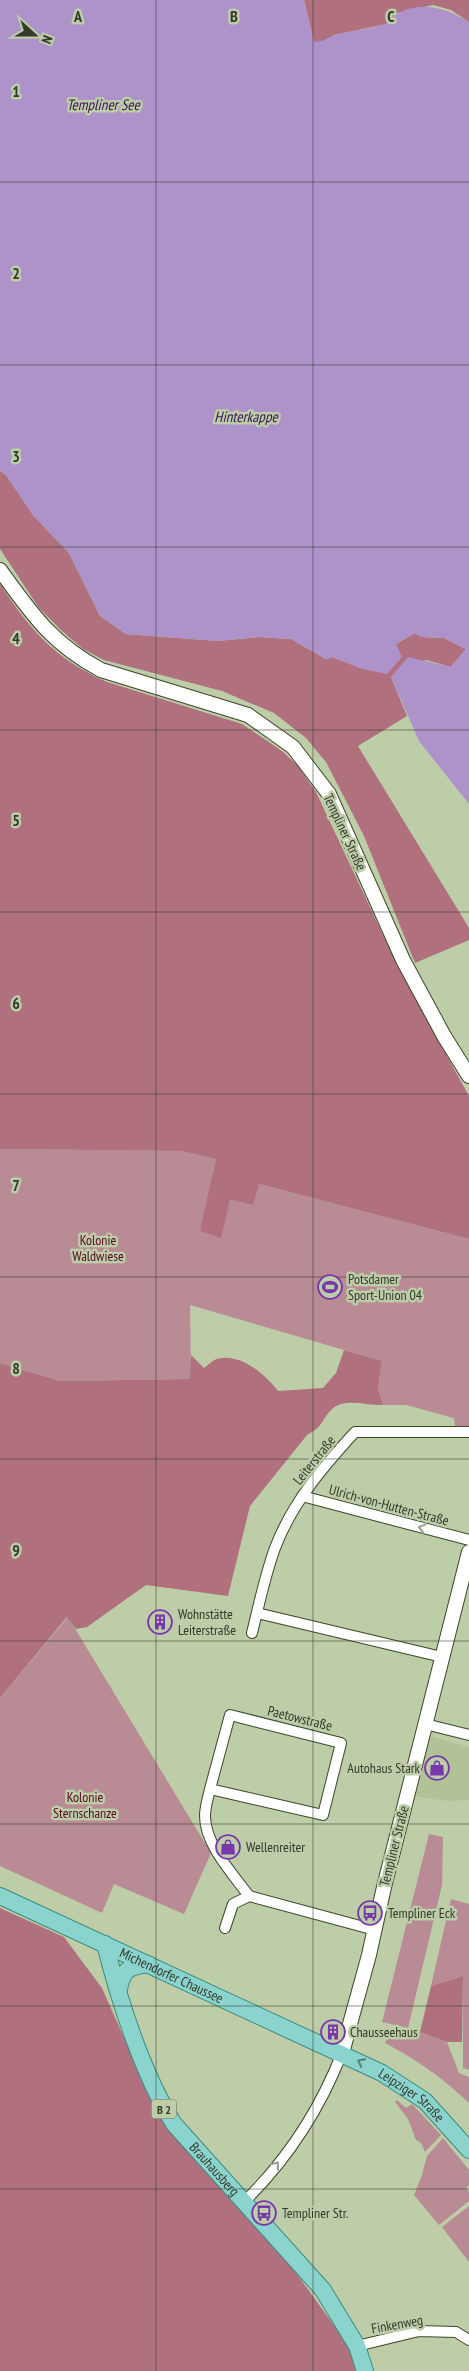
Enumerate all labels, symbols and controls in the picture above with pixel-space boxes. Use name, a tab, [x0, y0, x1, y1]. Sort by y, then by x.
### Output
text: A	[73, 6, 83, 26]
text: B	[230, 6, 238, 26]
text: C	[387, 6, 395, 26]
north arrow	[10, 10, 60, 60]
text: N	[37, 33, 57, 46]
text: 1	[12, 81, 20, 101]
water label: Templiner See	[66, 95, 140, 114]
text: 2	[12, 263, 20, 283]
water label: Hinterkappe	[214, 407, 278, 426]
text: 3	[12, 446, 20, 466]
text: 4	[12, 628, 20, 648]
street label: Templiner Straße	[319, 791, 371, 873]
text: 5	[12, 810, 20, 830]
text: 6	[12, 993, 20, 1013]
text: 7	[12, 1175, 20, 1195]
park label: Kolonie Waldwiese	[72, 1231, 124, 1265]
place label: Potsdamer Sport-Union 04	[348, 1270, 423, 1304]
sports icon: Potsdamer Sport-Union 04	[317, 1274, 343, 1300]
text: 8	[12, 1358, 20, 1378]
street label: Leiterstraße	[289, 1432, 339, 1488]
street label: Ulrich-von-Hutten-Straße	[327, 1480, 451, 1530]
one-way arrow	[417, 1523, 426, 1534]
text: 9	[12, 1540, 20, 1560]
place label: Wohnstätte Leiterstraße	[178, 1605, 236, 1639]
building icon: Wohnstätte Leiterstraße	[147, 1609, 173, 1635]
street label: Paetowstraße	[266, 1701, 334, 1735]
shop icon: Autohaus Stark	[424, 1755, 450, 1781]
place label: Autohaus Stark	[347, 1759, 421, 1777]
park label: Kolonie Sternschanze	[53, 1788, 117, 1822]
street label: Templiner Straße	[375, 1803, 413, 1888]
shop icon: Wellenreiter	[215, 1834, 241, 1860]
place label: Wellenreiter	[246, 1838, 305, 1856]
bus stop icon: Templiner Eck	[357, 1900, 383, 1926]
place label: Templiner Eck	[388, 1904, 456, 1922]
street label: Michendorfer Chaussee	[117, 1944, 226, 2007]
building icon: Chausseehaus	[320, 2019, 346, 2045]
place label: Chausseehaus	[350, 2023, 418, 2041]
one-way arrow	[358, 2059, 367, 2069]
street label: Leipziger Straße	[375, 2064, 449, 2126]
road number: B 2	[152, 2100, 176, 2118]
street label: Brauhausberg	[186, 2138, 243, 2200]
one-way arrow	[270, 2161, 279, 2171]
bus stop icon: Templiner Str.	[251, 2200, 277, 2226]
place label: Templiner Str.	[282, 2204, 348, 2222]
street label: Finkenweg	[370, 2311, 424, 2337]

